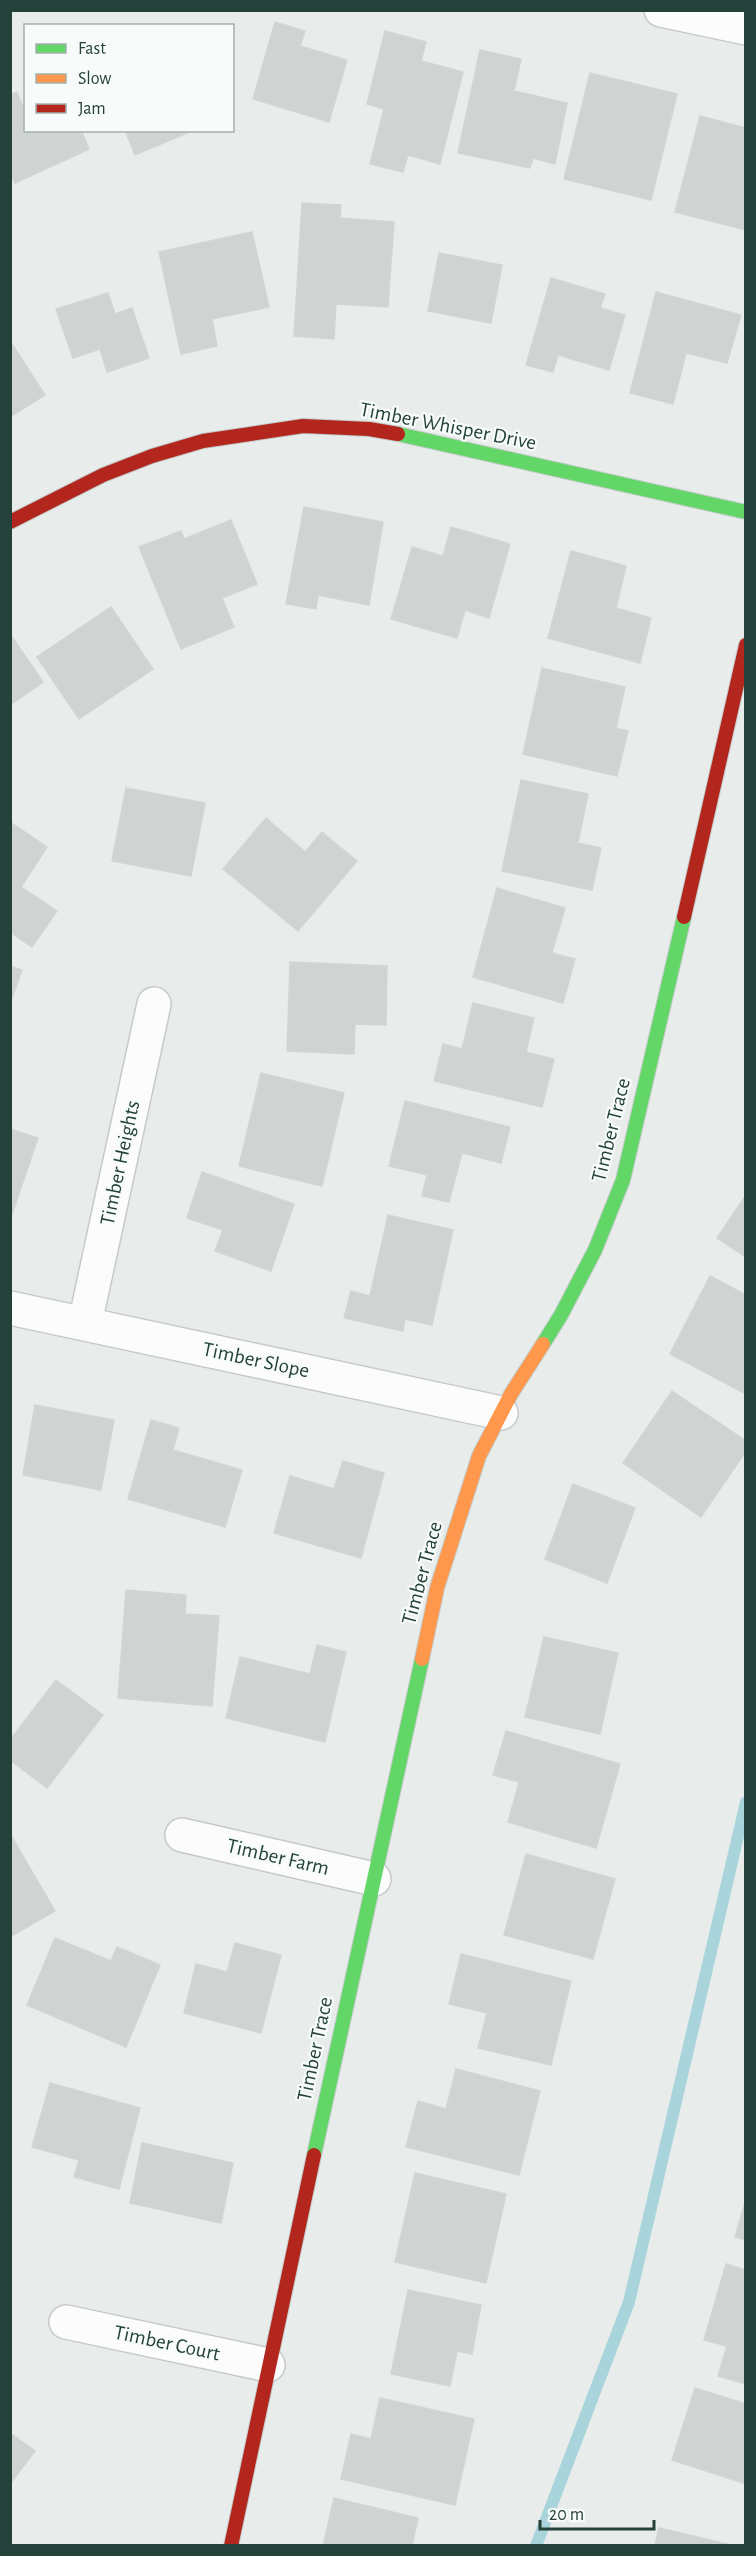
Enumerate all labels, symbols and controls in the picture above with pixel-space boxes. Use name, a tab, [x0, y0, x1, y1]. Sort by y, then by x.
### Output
legend	[24, 24, 234, 132]
text: Fast	[78, 40, 106, 58]
text: Slow	[78, 70, 111, 88]
text: Jam	[78, 100, 106, 118]
street label: Timber Whisper Drive	[358, 399, 538, 453]
street label: Timber Trace	[588, 1076, 634, 1184]
street label: Timber Heights	[97, 1099, 143, 1227]
street label: Timber Slope	[201, 1338, 311, 1382]
street label: Timber Trace	[398, 1519, 446, 1627]
street label: Timber Farm	[225, 1835, 331, 1879]
street label: Timber Trace	[294, 1995, 336, 2103]
street label: Timber Court	[112, 2322, 222, 2365]
scale bar	[540, 2493, 654, 2531]
text: 20 m	[549, 2506, 584, 2524]

